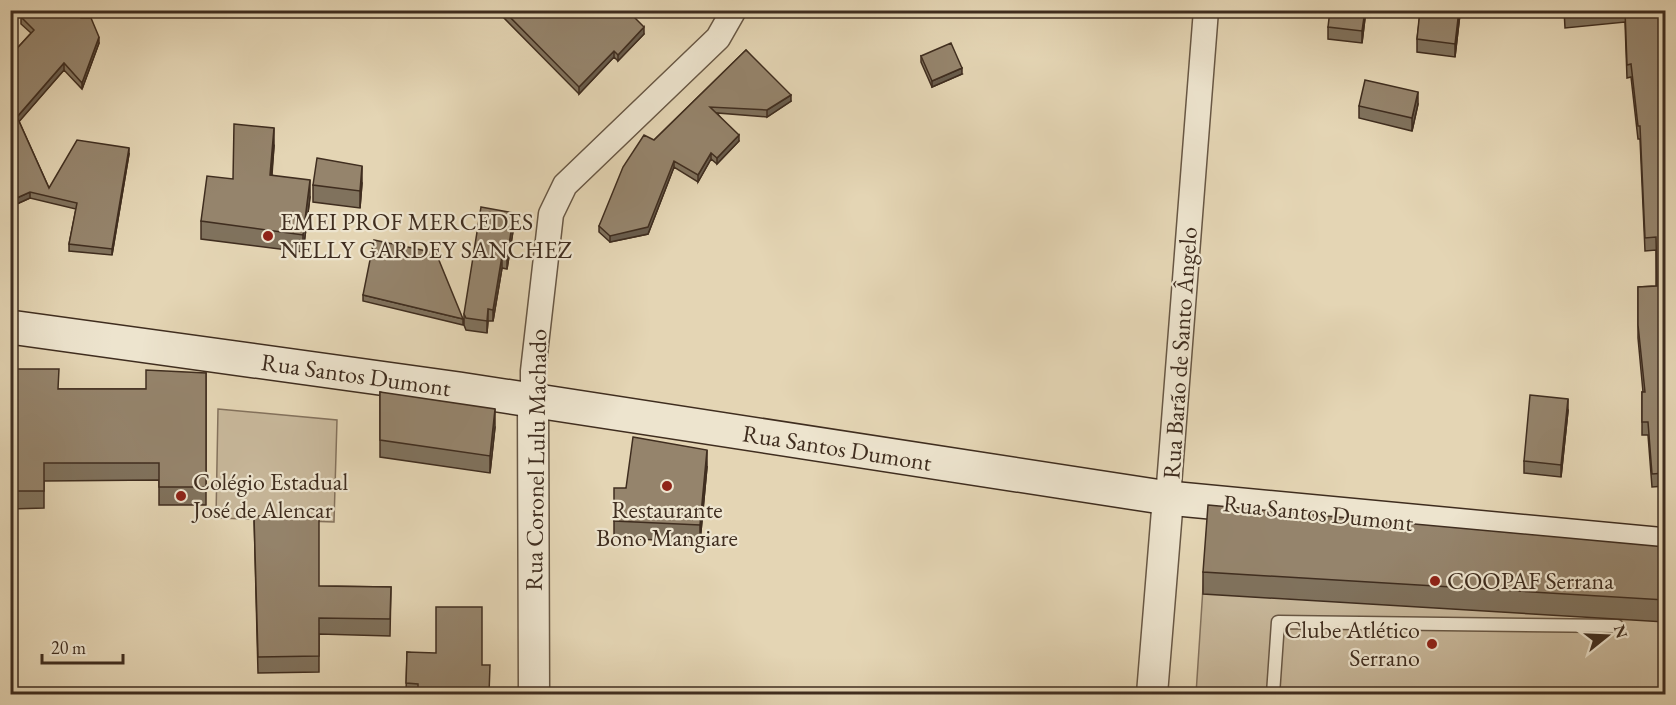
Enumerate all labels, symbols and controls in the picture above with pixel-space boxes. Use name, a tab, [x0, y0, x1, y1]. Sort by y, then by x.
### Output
place label: EMEI PROF MERCEDES NELLY GARDEY SANCHEZ	[280, 206, 573, 265]
street label: Rua Barão de Santo Ângelo	[1155, 226, 1204, 480]
marker: EMEI PROF MERCEDES NELLY GARDEY SANCHEZ	[261, 229, 275, 243]
street label: Rua Coronel Lulu Machado	[518, 329, 553, 591]
street label: Rua Santos Dumont	[259, 346, 453, 403]
street label: Rua Santos Dumont	[740, 417, 934, 478]
place label: Colégio Estadual José de Alencar	[191, 466, 348, 525]
marker: Restaurante Bono Mangiare	[660, 479, 674, 493]
street label: Rua Santos Dumont	[1221, 487, 1415, 538]
marker: Colégio Estadual José de Alencar	[174, 489, 188, 503]
place label: Restaurante Bono Mangiare	[596, 494, 738, 553]
place label: COOPAF Serrana	[1447, 565, 1614, 596]
marker: COOPAF Serrana	[1428, 574, 1442, 588]
north arrow	[1577, 606, 1637, 666]
place label: Clube Atlético Serrano	[1284, 614, 1420, 673]
text: N	[1609, 622, 1633, 641]
scale bar	[42, 627, 123, 665]
text: 20 m	[51, 636, 86, 659]
marker: Clube Atlético Serrano	[1425, 637, 1439, 651]

